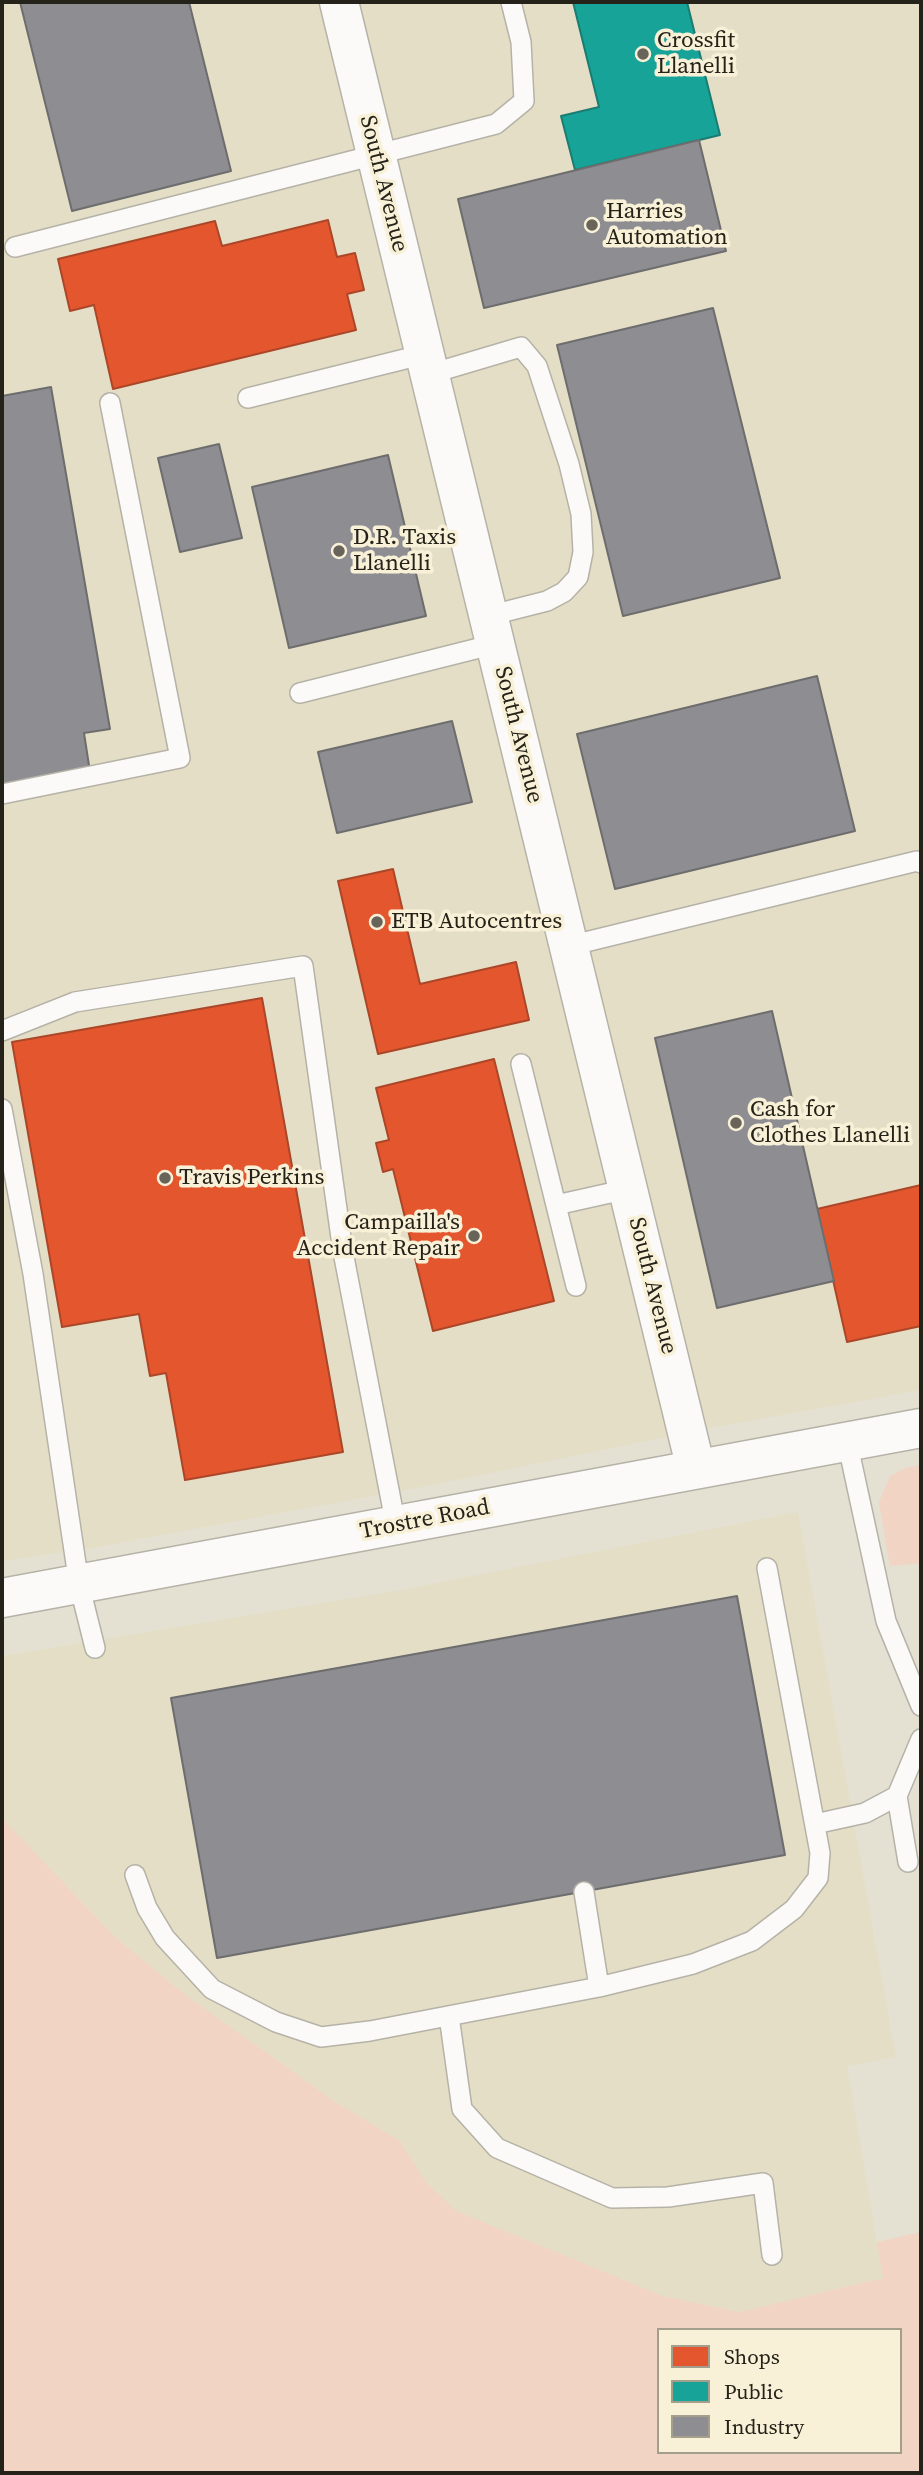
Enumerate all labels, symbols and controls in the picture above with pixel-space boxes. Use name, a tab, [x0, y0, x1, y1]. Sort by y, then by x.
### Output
place label: Crossfit Llanelli	[657, 27, 735, 81]
marker: Crossfit Llanelli	[635, 46, 651, 62]
street label: South Avenue	[353, 113, 413, 255]
place label: Harries Automation	[606, 198, 728, 252]
marker: Harries Automation	[584, 217, 600, 233]
place label: D.R. Taxis Llanelli	[353, 524, 456, 578]
marker: D.R. Taxis Llanelli	[331, 543, 347, 559]
street label: South Avenue	[488, 664, 548, 806]
place label: ETB Autocentres	[391, 908, 562, 936]
marker: ETB Autocentres	[369, 914, 385, 930]
place label: Cash for Clothes Llanelli	[750, 1096, 910, 1150]
marker: Cash for Clothes Llanelli	[728, 1115, 744, 1131]
place label: Travis Perkins	[179, 1164, 324, 1192]
marker: Travis Perkins	[157, 1170, 173, 1186]
place label: Campailla's Accident Repair	[297, 1209, 460, 1263]
street label: South Avenue	[622, 1215, 682, 1357]
marker: Campailla's Accident Repair	[466, 1228, 482, 1244]
street label: Trostre Road	[358, 1494, 492, 1546]
legend	[657, 2328, 902, 2454]
text: Shops	[724, 2342, 780, 2371]
text: Public	[724, 2377, 783, 2406]
text: Industry	[724, 2412, 804, 2441]

